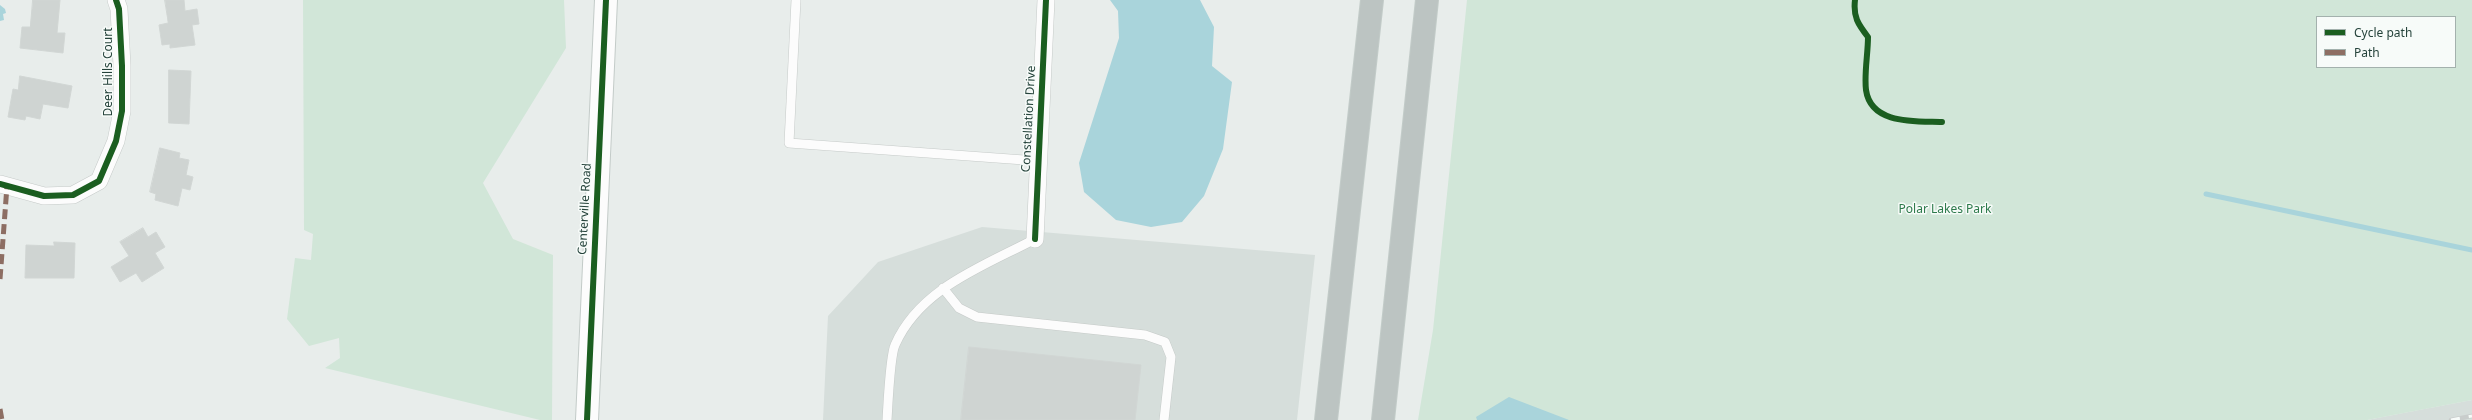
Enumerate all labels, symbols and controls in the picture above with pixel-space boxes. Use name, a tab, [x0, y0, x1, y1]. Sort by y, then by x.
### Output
legend	[2316, 16, 2456, 68]
text: Cycle path	[2354, 24, 2412, 41]
street label: Deer Hills Court	[102, 28, 116, 116]
text: Path	[2354, 44, 2380, 61]
street label: Constellation Drive	[1019, 65, 1039, 173]
street label: Centerville Road	[575, 163, 595, 255]
park label: Polar Lakes Park	[1899, 203, 1991, 217]

